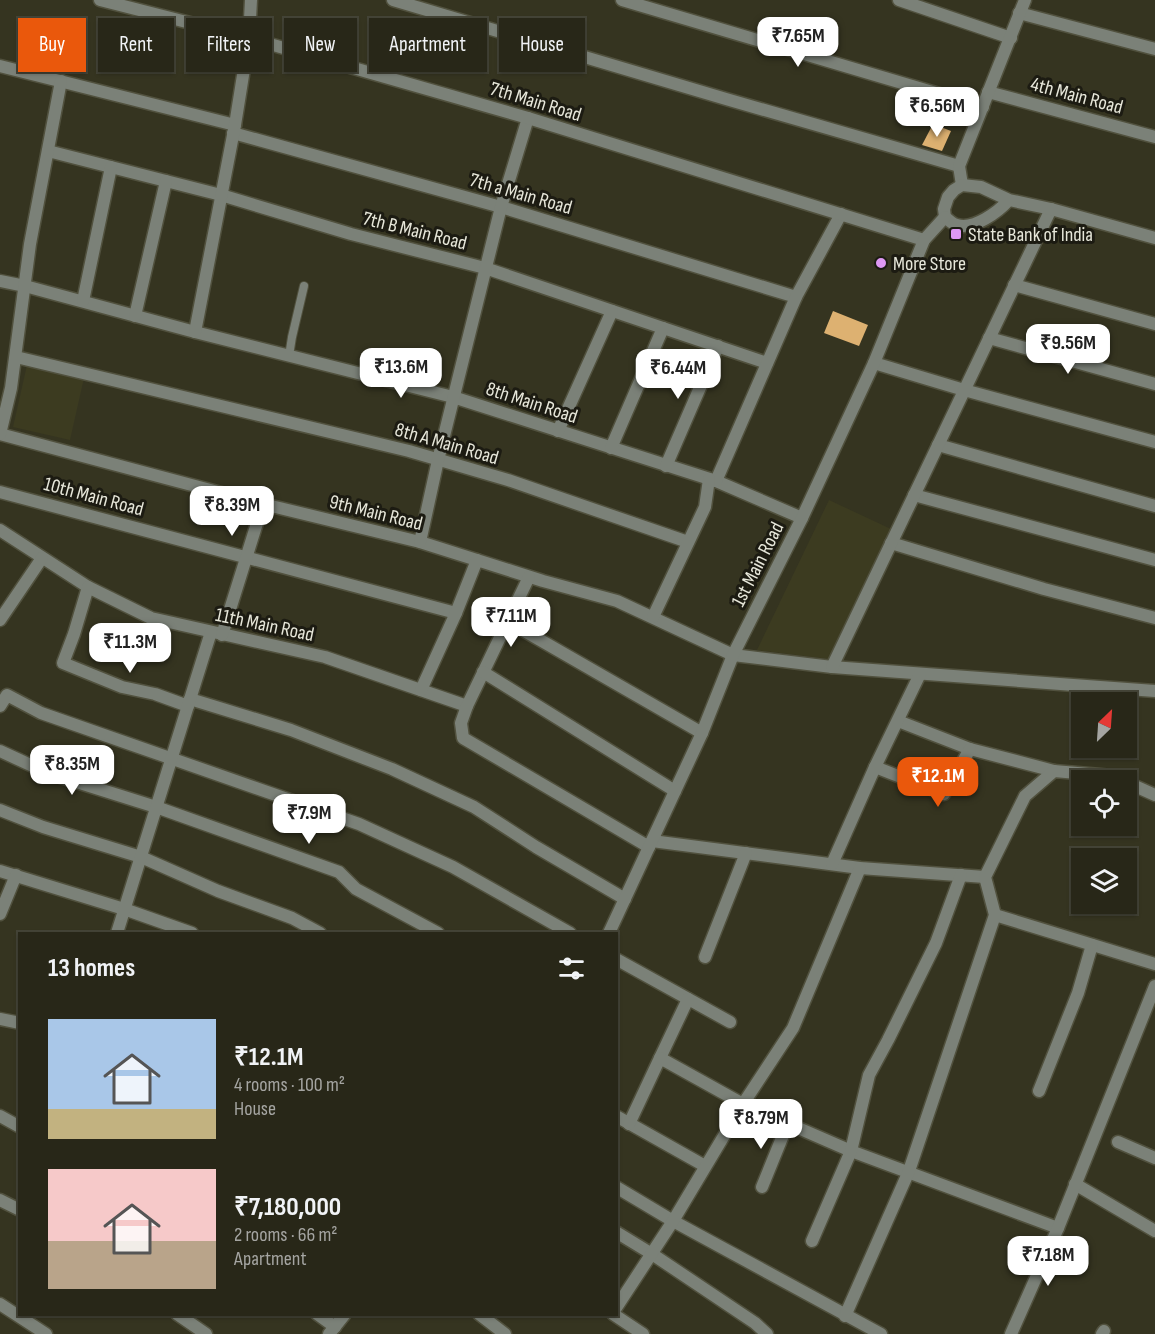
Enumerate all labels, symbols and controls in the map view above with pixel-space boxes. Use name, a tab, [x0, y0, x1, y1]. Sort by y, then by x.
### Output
pin: ₹7.65M	[749, 17, 847, 68]
chip: Buy	[18, 18, 86, 72]
chip: Rent	[98, 18, 174, 72]
chip: Filters	[186, 18, 272, 72]
chip: New	[284, 18, 357, 72]
chip: Apartment	[369, 18, 487, 72]
chip: House	[499, 18, 585, 72]
text: ₹7.65M	[771, 24, 825, 48]
street label: 4th Main Road	[1028, 72, 1126, 120]
street label: 7th Main Road	[487, 77, 584, 127]
pin: ₹6.56M	[888, 87, 986, 138]
text: ₹6.56M	[909, 94, 965, 118]
street label: 7th a Main Road	[467, 168, 575, 220]
street label: 7th B Main Road	[360, 206, 469, 255]
place label: State Bank of India	[968, 223, 1093, 247]
marker: State Bank of India	[949, 227, 963, 241]
place label: More Store	[893, 252, 966, 276]
marker: More Store	[874, 256, 888, 270]
pin: ₹9.56M	[1019, 324, 1117, 375]
text: ₹9.56M	[1040, 331, 1096, 355]
pin: ₹13.6M	[352, 348, 450, 399]
pin: ₹6.44M	[629, 349, 727, 400]
text: ₹13.6M	[374, 355, 428, 379]
text: ₹6.44M	[650, 356, 706, 380]
street label: 8th Main Road	[483, 377, 581, 429]
street label: 8th A Main Road	[392, 418, 501, 470]
street label: 10th Main Road	[41, 472, 146, 522]
pin: ₹8.39M	[183, 486, 281, 537]
street label: 9th Main Road	[327, 490, 425, 536]
text: ₹8.39M	[204, 493, 260, 517]
street label: 1st Main Road	[726, 518, 789, 611]
pin: ₹7.11M	[462, 597, 560, 648]
street label: 11th Main Road	[213, 603, 316, 647]
text: ₹7.11M	[485, 604, 537, 628]
pin: ₹11.3M	[81, 623, 179, 674]
text: ₹11.3M	[103, 630, 157, 654]
north arrow	[1071, 692, 1137, 758]
map controls	[1071, 692, 1137, 914]
pin: ₹8.35M	[23, 745, 121, 796]
text: ₹8.35M	[44, 752, 100, 776]
pin: ₹12.1M	[889, 757, 987, 808]
text: ₹12.1M	[911, 764, 965, 788]
button: locate	[1071, 770, 1137, 836]
pin: ₹7.9M	[267, 794, 351, 845]
text: ₹7.9M	[287, 801, 331, 825]
button: layers	[1071, 848, 1137, 914]
icon: filters	[555, 952, 588, 985]
text: 13 homes	[48, 953, 135, 984]
text: ₹12.1M	[234, 1042, 304, 1073]
icon: home	[96, 1043, 168, 1115]
text: 4 rooms · 100 m²	[234, 1073, 345, 1097]
text: House	[234, 1097, 276, 1121]
pin: ₹8.79M	[712, 1099, 810, 1150]
text: ₹8.79M	[733, 1106, 789, 1130]
text: ₹7,180,000	[234, 1192, 341, 1223]
icon: home	[96, 1193, 168, 1265]
text: 2 rooms · 66 m²	[234, 1223, 338, 1247]
pin: ₹7.18M	[999, 1236, 1097, 1287]
text: ₹7.18M	[1022, 1243, 1074, 1267]
text: Apartment	[234, 1247, 307, 1271]

